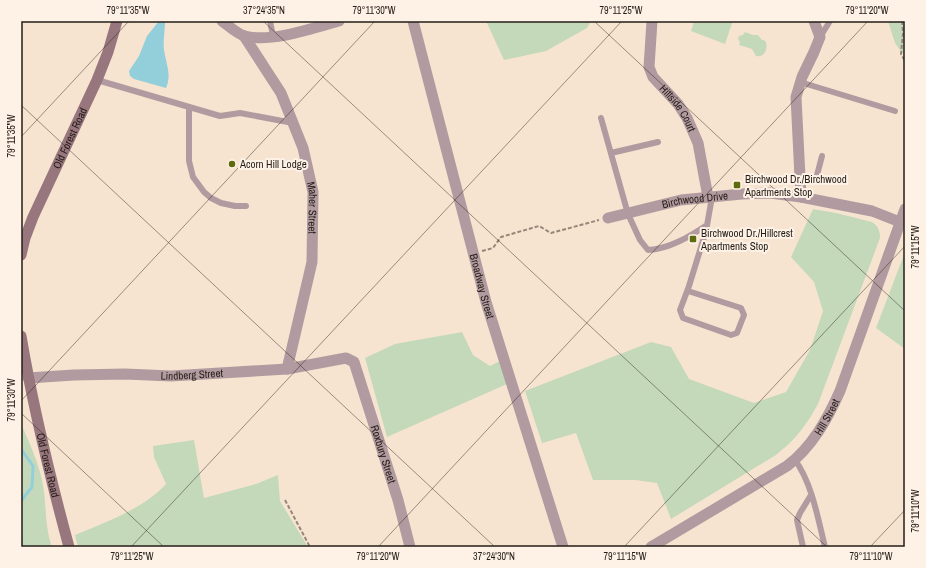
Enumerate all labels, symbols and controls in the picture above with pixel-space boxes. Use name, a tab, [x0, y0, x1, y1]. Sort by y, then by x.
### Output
text: 79°11'35"W	[107, 4, 150, 17]
text: 37°24'35"N	[243, 4, 285, 17]
text: 79°11'30"W	[353, 4, 396, 17]
text: 79°11'25"W	[600, 4, 643, 17]
text: 79°11'20"W	[846, 4, 889, 17]
street label: Hillside Court	[657, 82, 699, 134]
street label: Old Forest Road	[50, 105, 90, 171]
text: 79°11'35"W	[5, 114, 18, 157]
place label: Acorn Hill Lodge	[239, 157, 307, 171]
marker: Acorn Hill Lodge	[227, 159, 237, 169]
place label: Birchwood Dr./Birchwood Apartments Stop	[744, 172, 847, 199]
street label: Maher Street	[304, 180, 320, 234]
marker: Birchwood Dr./Birchwood Apartments Stop	[732, 180, 742, 190]
street label: Birchwood Drive	[660, 188, 729, 211]
text: 79°11'15"W	[909, 225, 922, 268]
place label: Birchwood Dr./Hillcrest Apartments Stop	[700, 226, 793, 253]
marker: Birchwood Dr./Hillcrest Apartments Stop	[688, 234, 698, 244]
street label: Broadway Street	[467, 252, 498, 321]
street label: Lindberg Street	[160, 366, 224, 383]
text: 79°11'30"W	[5, 378, 18, 421]
street label: Hill Street	[811, 396, 843, 438]
street label: Roxbury Street	[368, 423, 399, 485]
street label: Old Forest Road	[34, 432, 63, 499]
text: 79°11'10"W	[909, 489, 922, 532]
text: 79°11'25"W	[111, 550, 154, 563]
text: 79°11'20"W	[357, 550, 400, 563]
text: 37°24'30"N	[473, 550, 515, 563]
text: 79°11'15"W	[604, 550, 647, 563]
text: 79°11'10"W	[850, 550, 893, 563]

